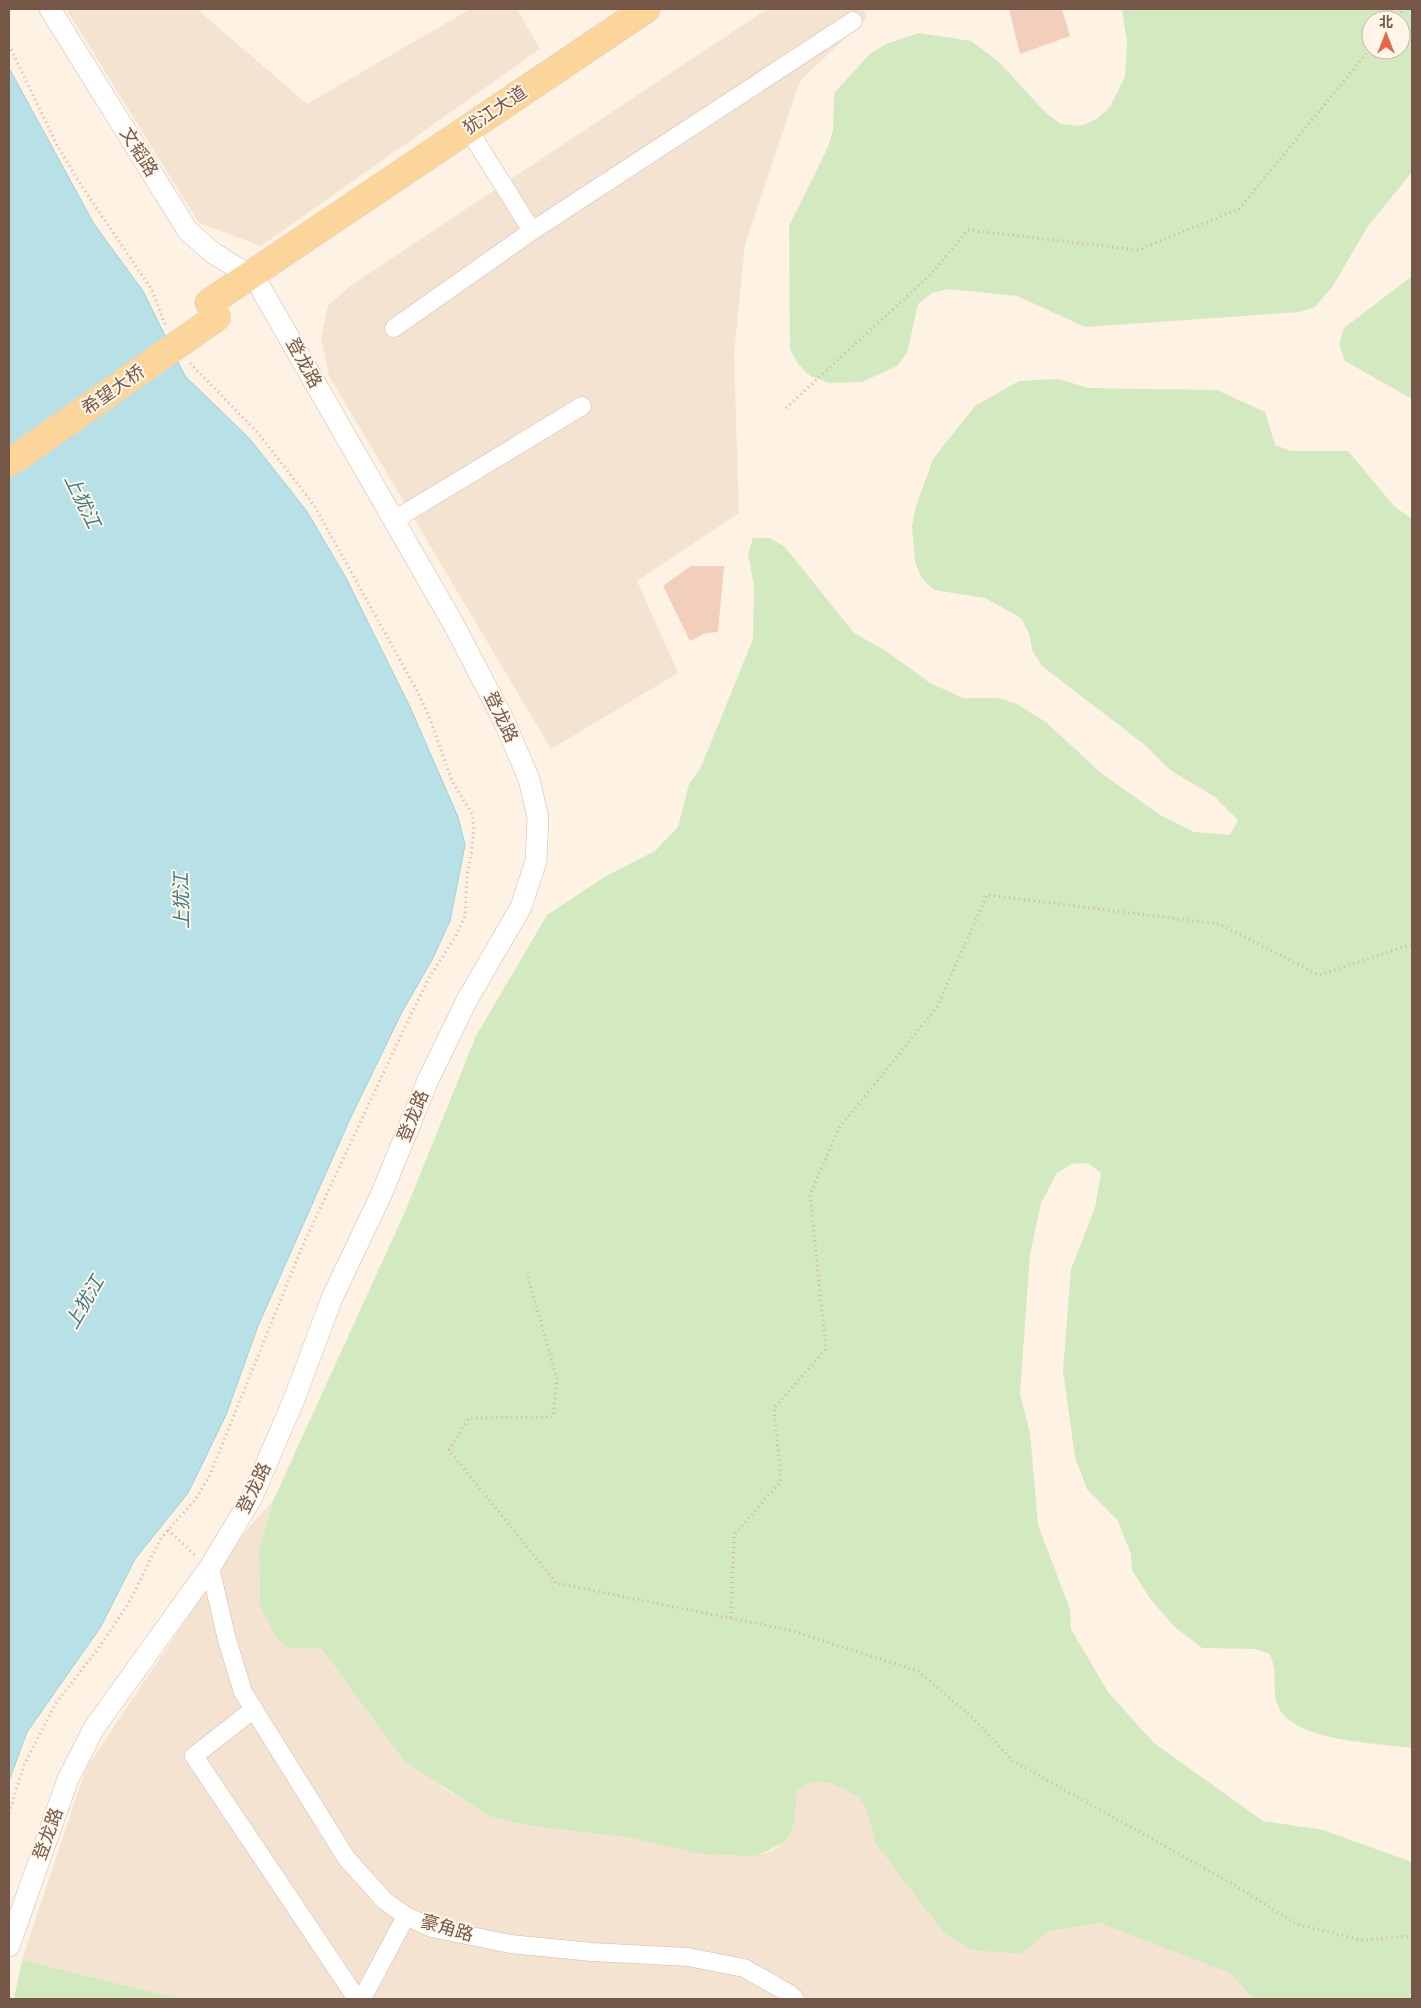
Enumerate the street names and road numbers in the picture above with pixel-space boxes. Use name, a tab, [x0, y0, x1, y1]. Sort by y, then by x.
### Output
street label: 犹江大道	[458, 79, 531, 139]
street label: 文韬路	[115, 122, 164, 181]
street label: 登龙路	[281, 333, 328, 392]
street label: 希望大桥	[76, 359, 149, 420]
street label: 登龙路	[479, 687, 525, 746]
street label: 登龙路	[391, 1086, 433, 1145]
street label: 登龙路	[230, 1458, 276, 1517]
street label: 登龙路	[27, 1804, 68, 1863]
street label: 豪角路	[418, 1908, 477, 1946]

